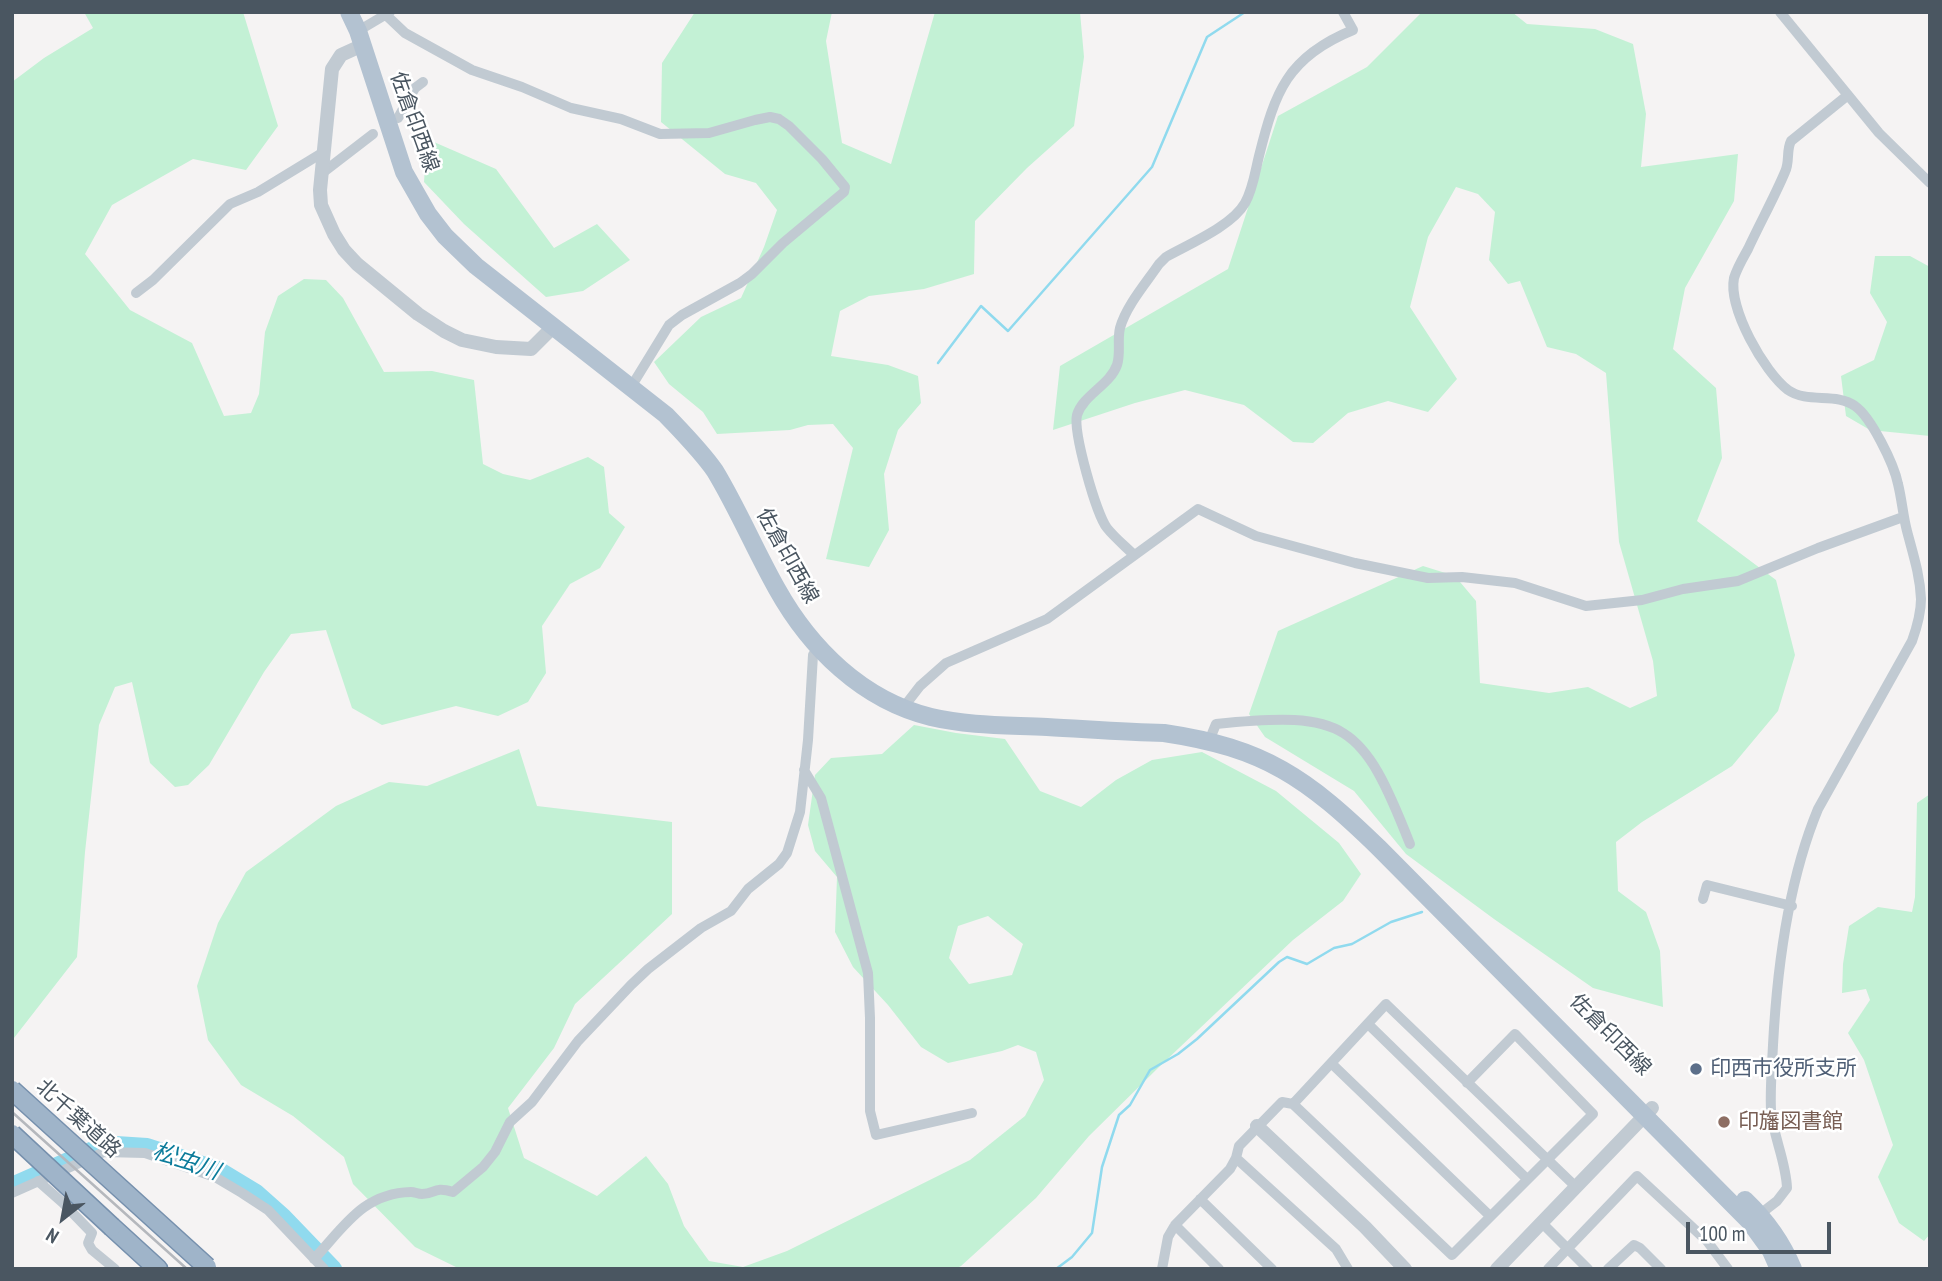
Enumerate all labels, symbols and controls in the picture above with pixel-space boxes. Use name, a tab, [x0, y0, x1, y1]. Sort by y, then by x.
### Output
street label: 佐倉印西線	[384, 68, 444, 176]
street label: 佐倉印西線	[751, 504, 823, 608]
street label: 佐倉印西線	[1564, 989, 1656, 1081]
place label: 印西市役所支所	[1710, 1056, 1857, 1082]
marker: 印西市役所支所	[1688, 1061, 1704, 1077]
street label: 北千葉道路	[31, 1075, 125, 1163]
place label: 印旛図書館	[1738, 1109, 1843, 1135]
marker: 印旛図書館	[1716, 1114, 1732, 1130]
water label: 松虫川	[149, 1138, 223, 1186]
north arrow	[28, 1183, 98, 1253]
scale bar	[1690, 1208, 1835, 1252]
text: 100 m	[1699, 1220, 1745, 1247]
text: N	[42, 1223, 63, 1249]

